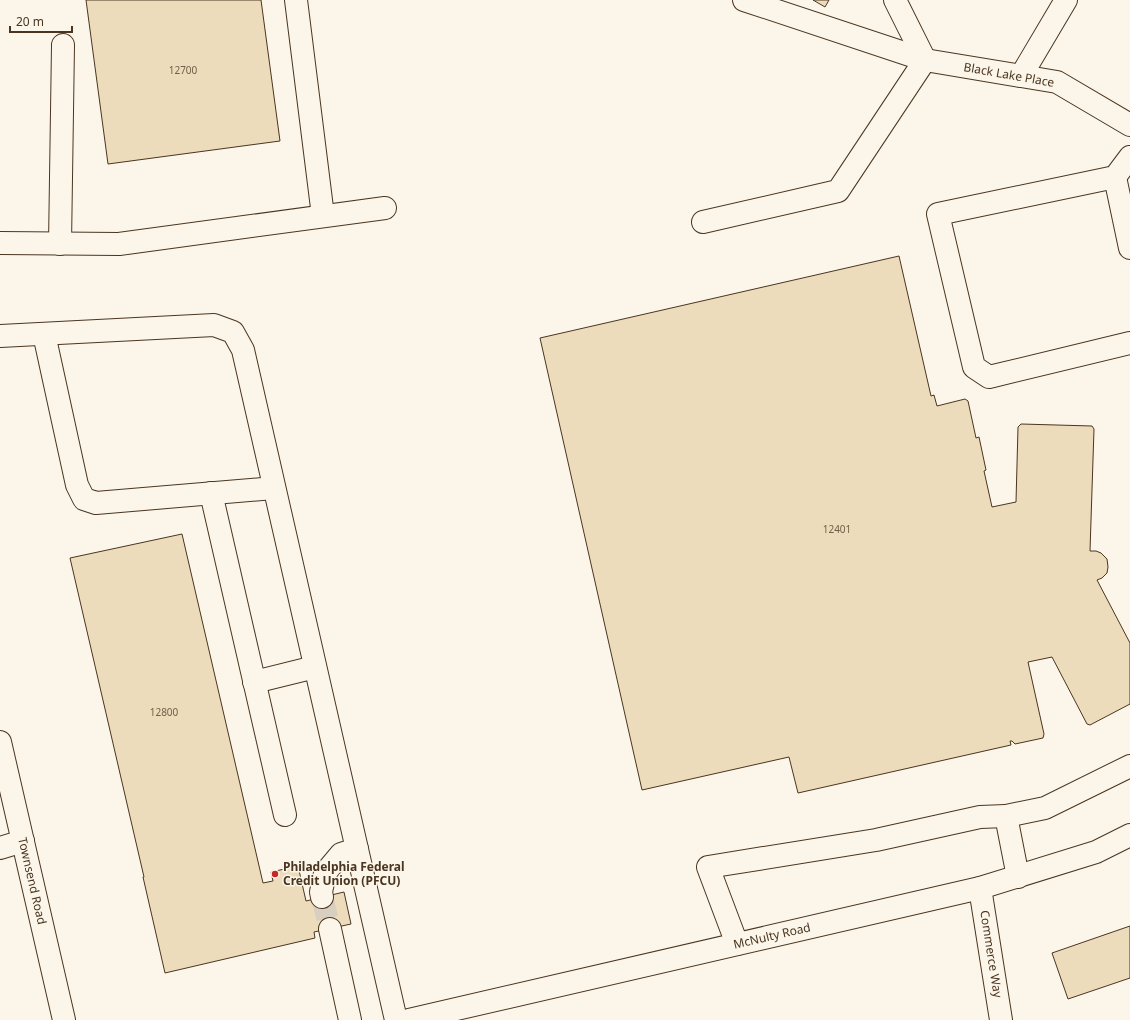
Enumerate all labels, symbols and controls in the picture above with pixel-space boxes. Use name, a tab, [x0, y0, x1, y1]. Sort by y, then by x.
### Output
scale bar	[10, 8, 72, 34]
text: 20 m	[16, 13, 44, 30]
street label: Black Lake Place	[962, 58, 1056, 91]
house number: 12700	[169, 63, 198, 77]
house number: 12401	[823, 522, 851, 536]
house number: 12800	[150, 705, 179, 719]
street label: Townsend Road	[14, 836, 51, 926]
place label: Philadelphia Federal Credit Union (PFCU)	[283, 858, 405, 889]
marker: Philadelphia Federal Credit Union (PFCU)	[270, 869, 280, 879]
street label: Commerce Way	[976, 909, 1007, 1000]
street label: McNulty Road	[732, 918, 812, 953]

